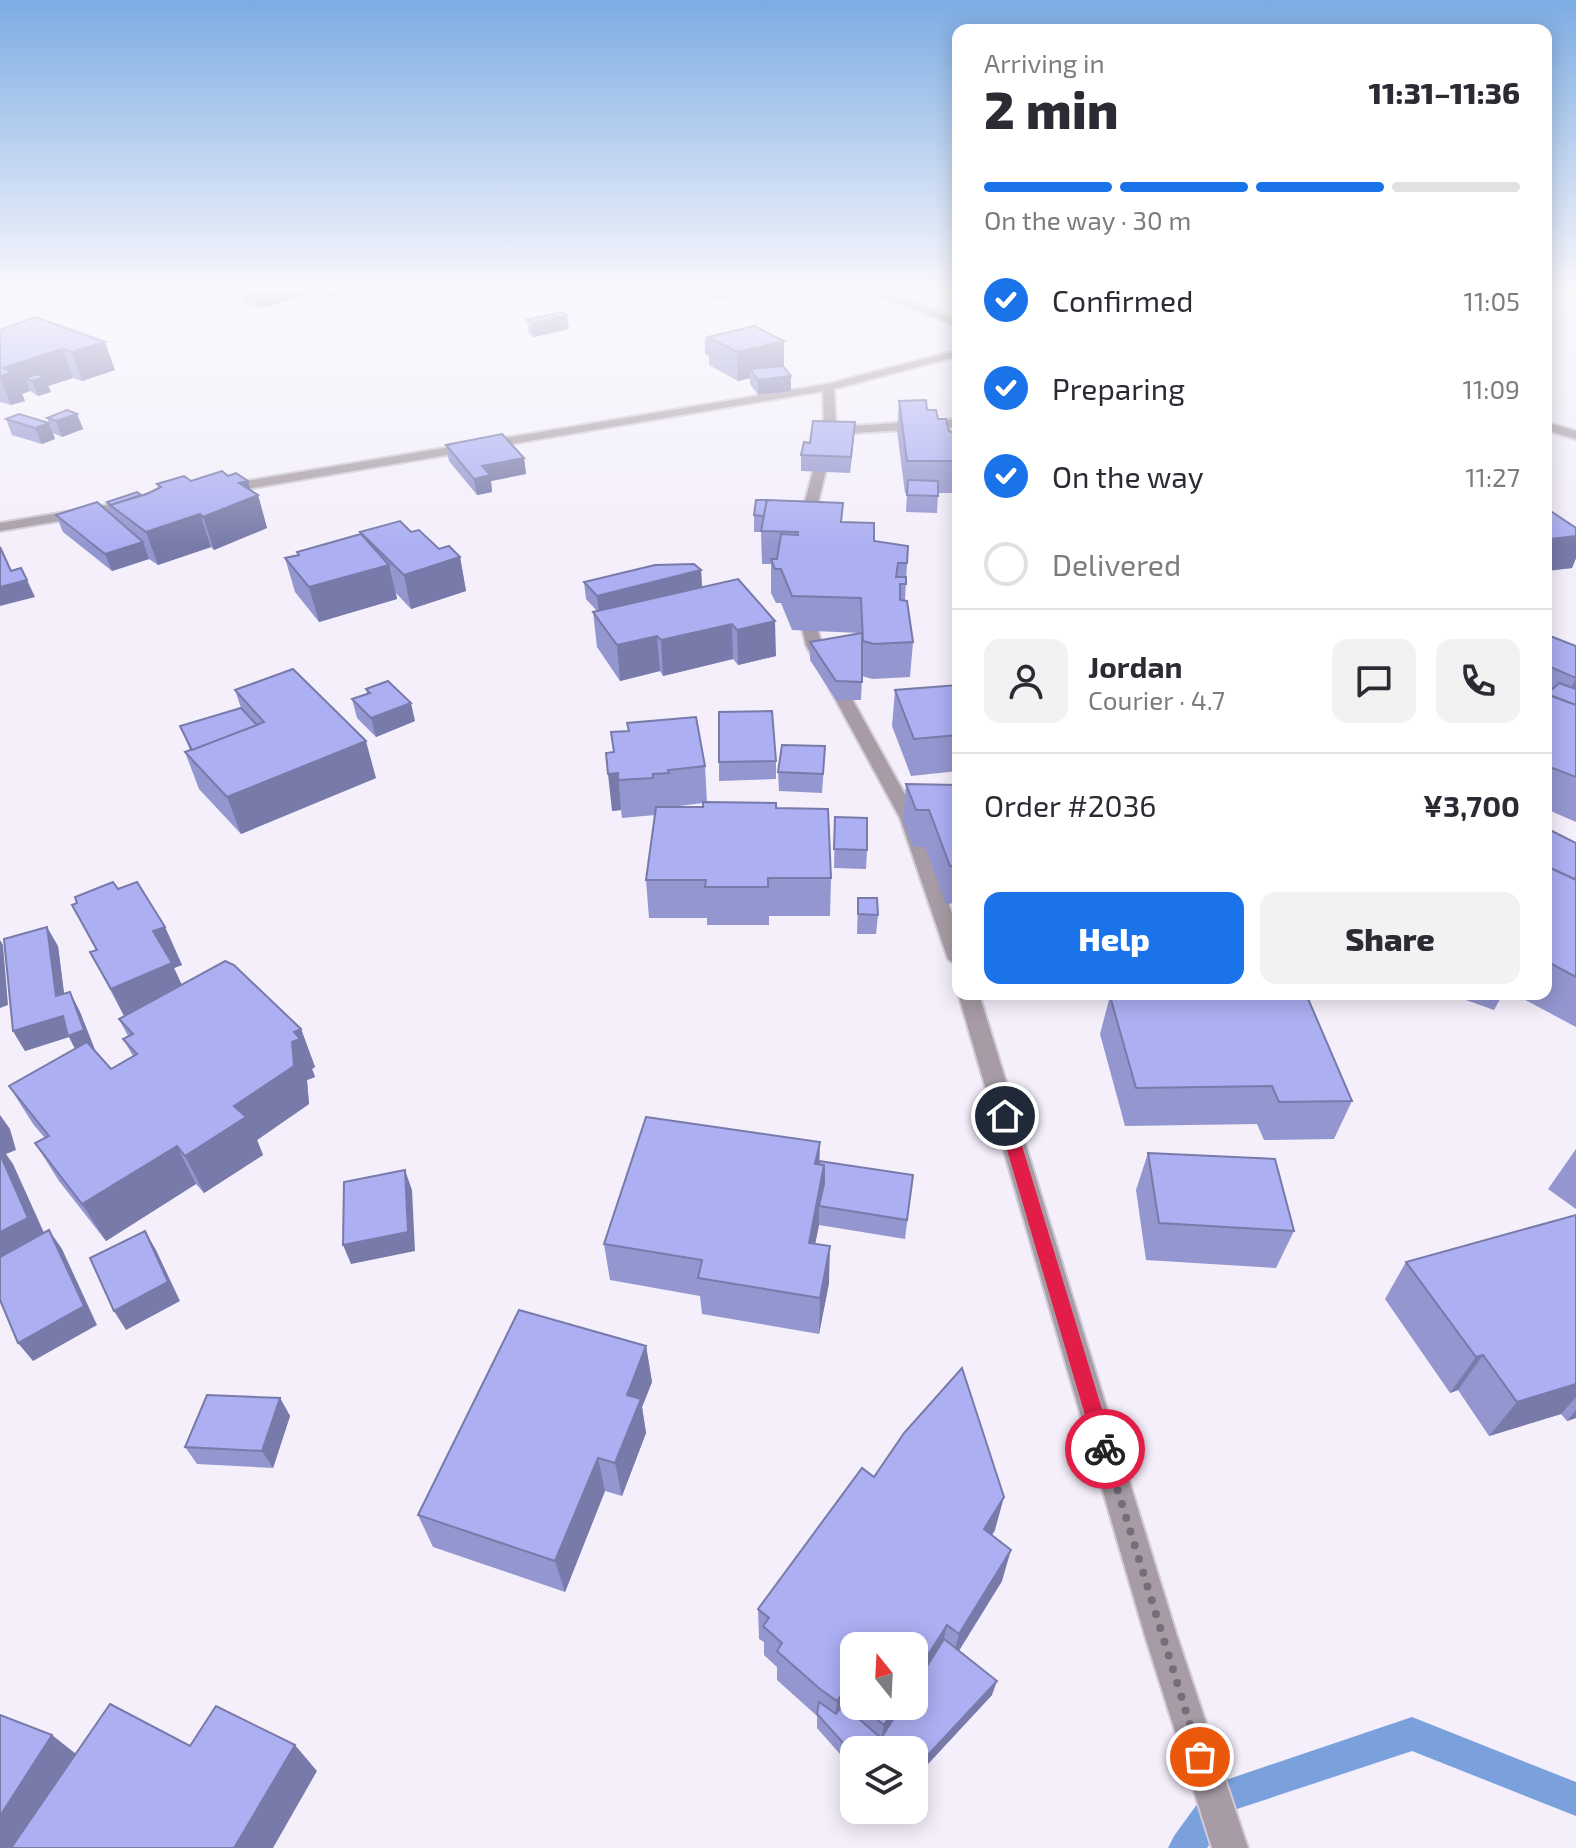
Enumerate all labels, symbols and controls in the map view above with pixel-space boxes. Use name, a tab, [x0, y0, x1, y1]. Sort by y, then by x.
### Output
text: Arriving in	[984, 47, 1105, 78]
text: 11:31–11:36	[1369, 74, 1520, 110]
text: 2 min	[984, 77, 1119, 139]
text: On the way · 30 m	[984, 204, 1191, 235]
icon: check	[984, 278, 1028, 322]
text: Confirmed	[1052, 282, 1193, 318]
text: 11:05	[1464, 285, 1520, 316]
icon: check	[984, 366, 1028, 410]
text: Preparing	[1052, 370, 1185, 406]
text: 11:09	[1463, 373, 1520, 404]
icon: check	[984, 454, 1028, 498]
text: On the way	[1052, 458, 1204, 494]
text: 11:27	[1465, 461, 1520, 492]
text: Delivered	[1052, 546, 1181, 582]
button: person	[984, 639, 1068, 723]
button: chat	[1332, 639, 1416, 723]
button: phone	[1436, 639, 1520, 723]
text: Jordan	[1088, 648, 1183, 684]
text: Courier · 4.7	[1088, 684, 1225, 715]
text: Order #2036	[984, 787, 1157, 823]
text: ¥3,700	[1423, 787, 1520, 823]
button: Help	[984, 892, 1244, 984]
button: Share	[1260, 892, 1520, 984]
pin	[971, 1082, 1039, 1150]
icon: home	[983, 1094, 1027, 1138]
courier	[1065, 1409, 1145, 1489]
icon: bike	[1083, 1427, 1127, 1471]
north arrow	[840, 1632, 928, 1720]
map controls	[840, 1632, 928, 1824]
pin	[1166, 1723, 1234, 1791]
icon: bag	[1178, 1735, 1222, 1779]
button: layers	[840, 1736, 928, 1824]

